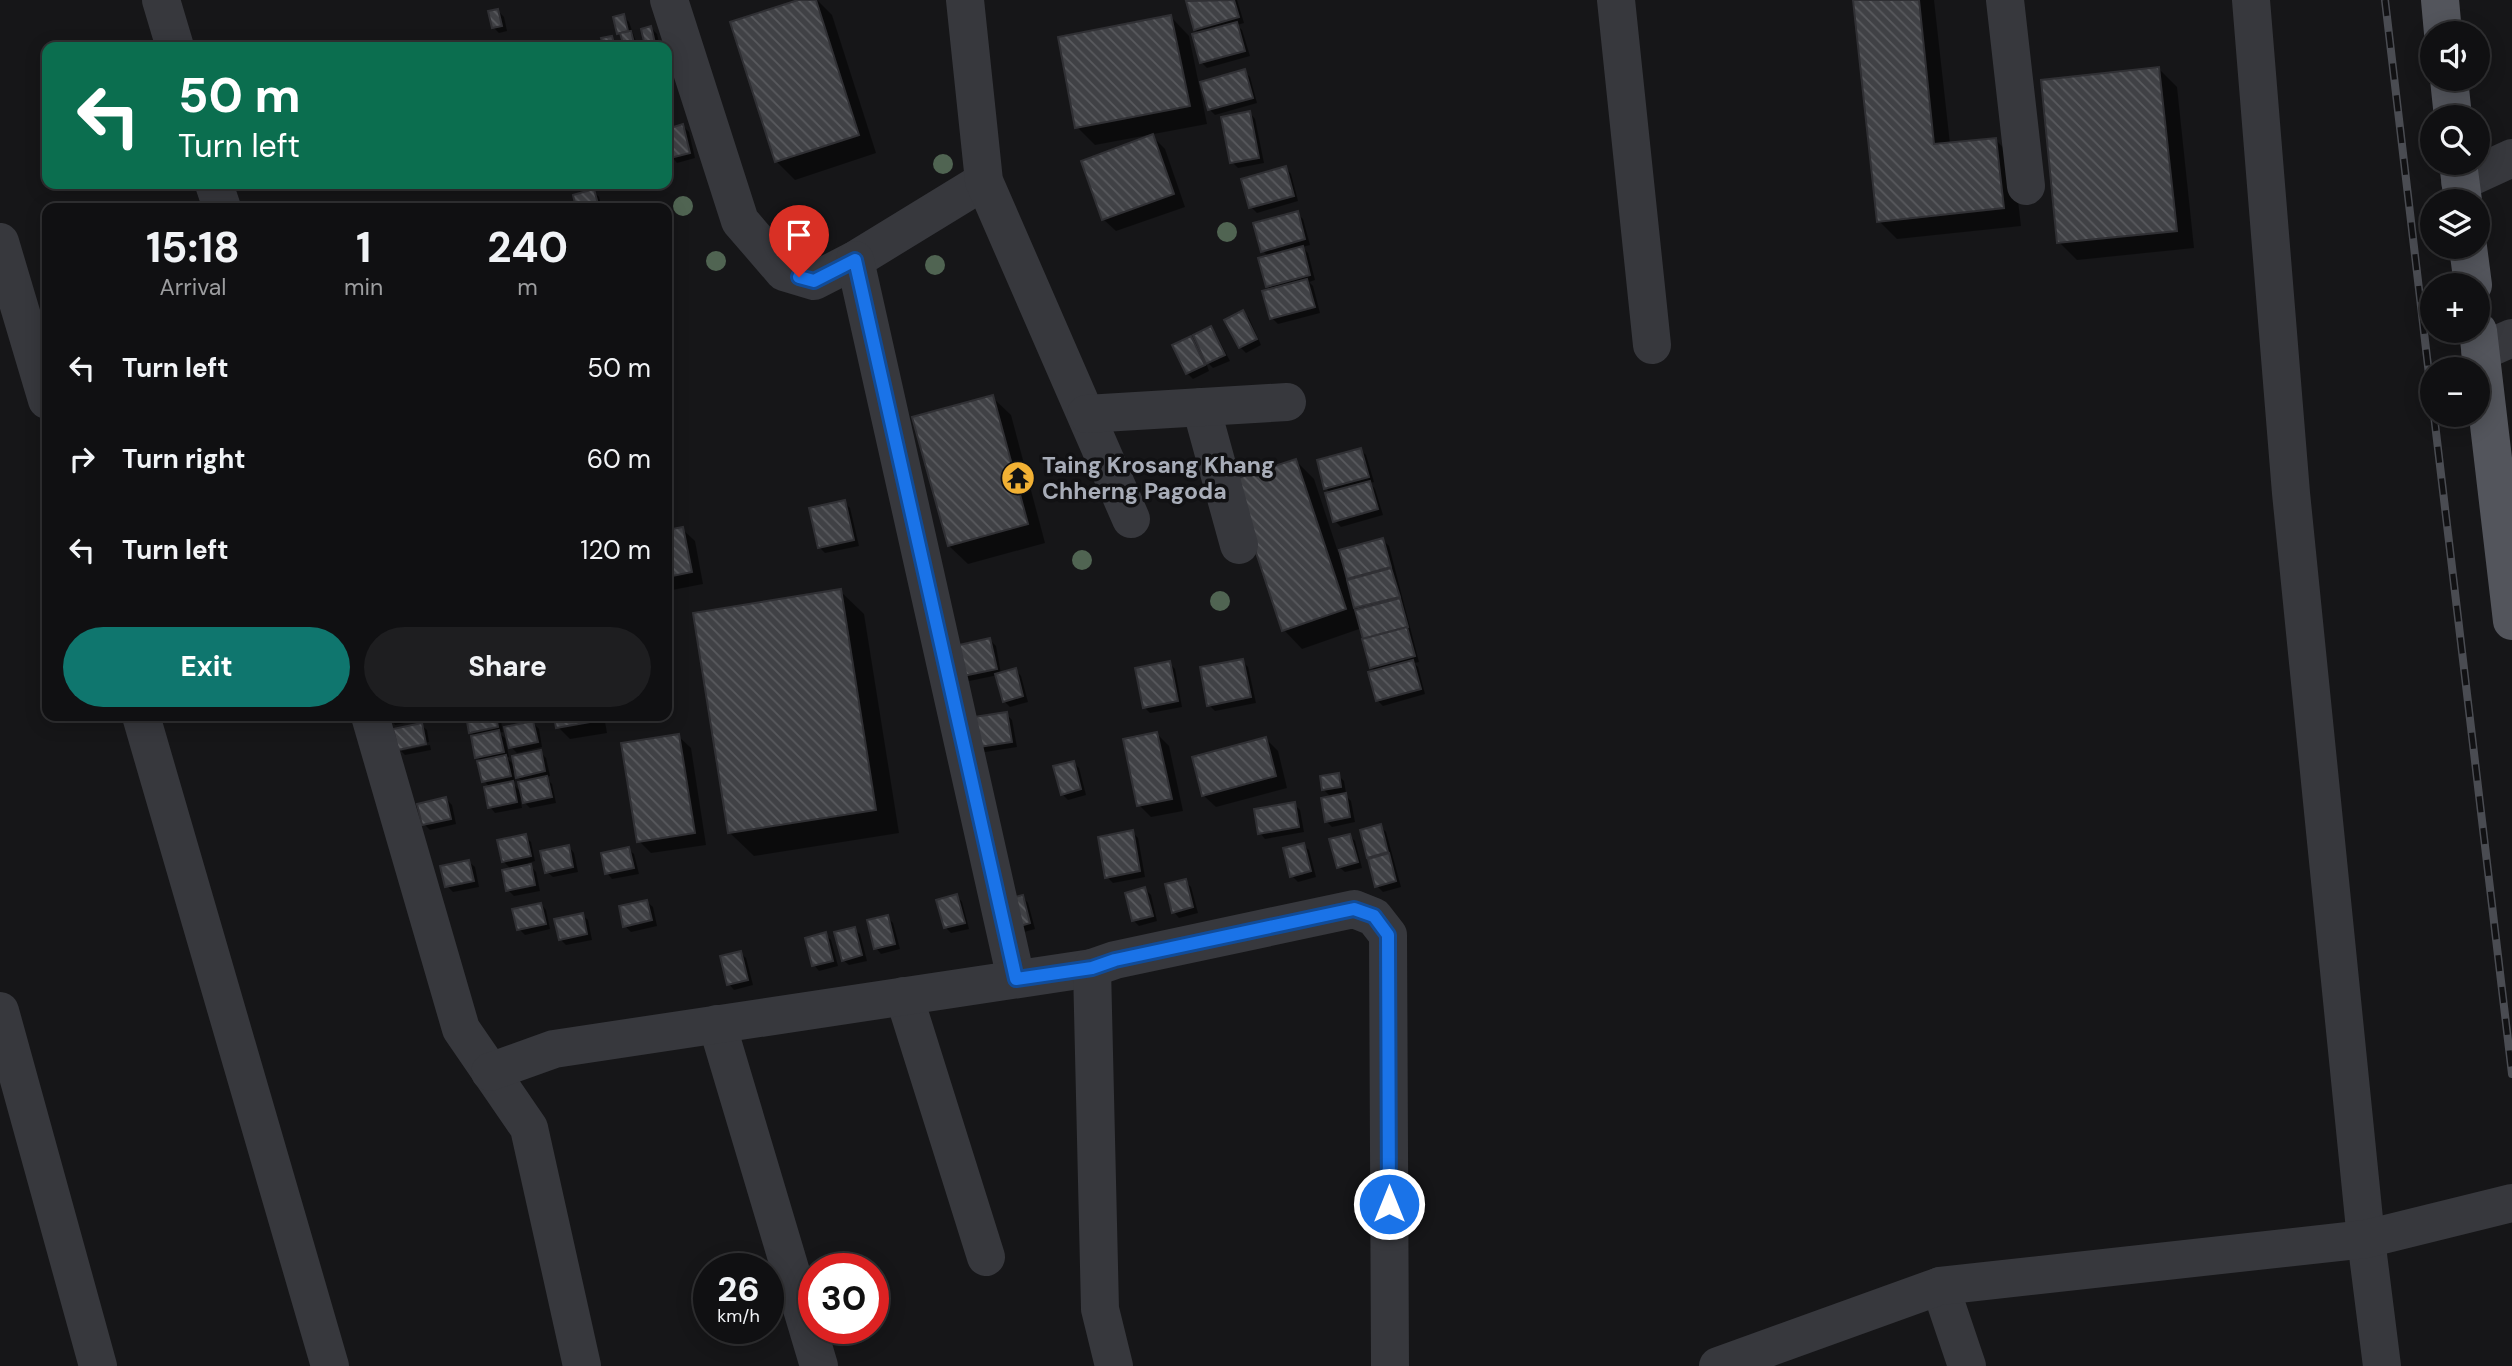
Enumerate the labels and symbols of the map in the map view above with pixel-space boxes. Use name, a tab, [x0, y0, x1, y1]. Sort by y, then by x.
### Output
pin	[769, 205, 829, 277]
place label: Taing Krosang Khang Chherng Pagoda	[1042, 450, 1275, 506]
temple icon: Taing Krosang Khang Chherng Pagoda	[999, 459, 1037, 497]
position arrow	[1352, 1167, 1426, 1241]
speed limit sign: 30	[798, 1253, 889, 1344]

